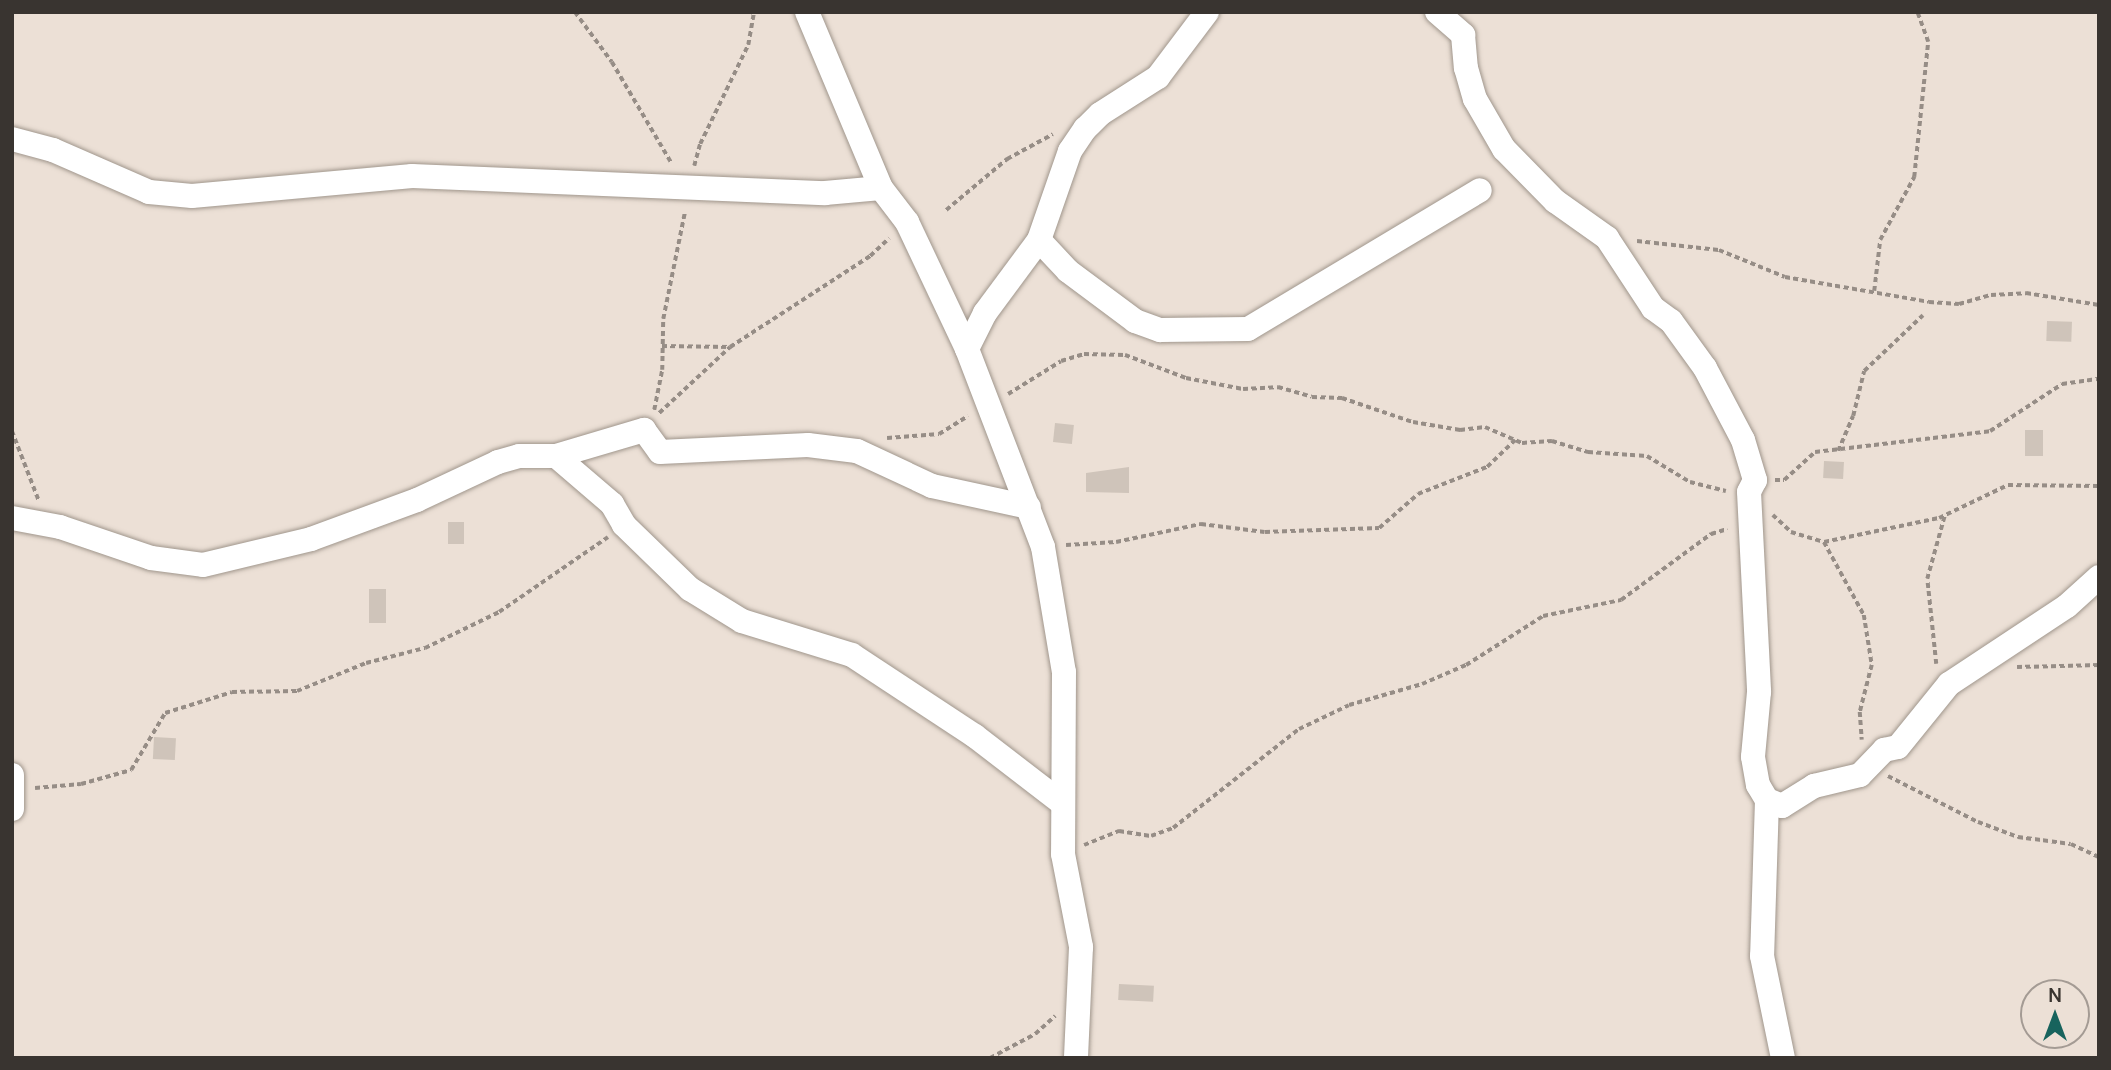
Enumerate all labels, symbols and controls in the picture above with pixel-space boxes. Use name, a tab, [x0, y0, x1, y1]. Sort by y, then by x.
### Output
north arrow	[2020, 979, 2090, 1049]
text: N	[2048, 982, 2062, 1008]

